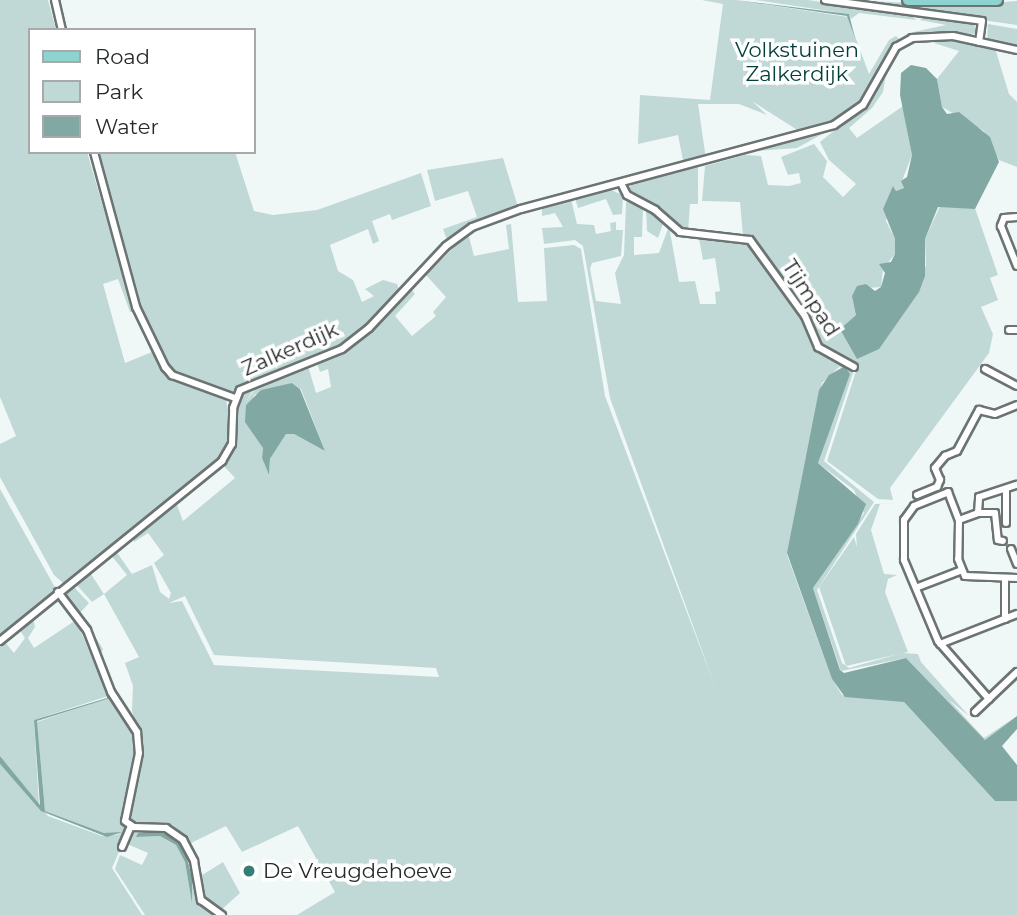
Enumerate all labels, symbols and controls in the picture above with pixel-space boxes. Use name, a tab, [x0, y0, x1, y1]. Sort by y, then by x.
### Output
legend	[28, 28, 256, 154]
park label: Volkstuinen Zalkerdijk	[735, 37, 859, 87]
text: Road	[95, 44, 150, 69]
text: Park	[95, 79, 143, 104]
text: Water	[95, 114, 159, 139]
street label: Tijmpad	[777, 255, 845, 341]
street label: Zalkerdijk	[238, 317, 342, 381]
place label: De Vreugdehoeve	[263, 858, 452, 884]
marker: De Vreugdehoeve	[241, 863, 257, 879]

